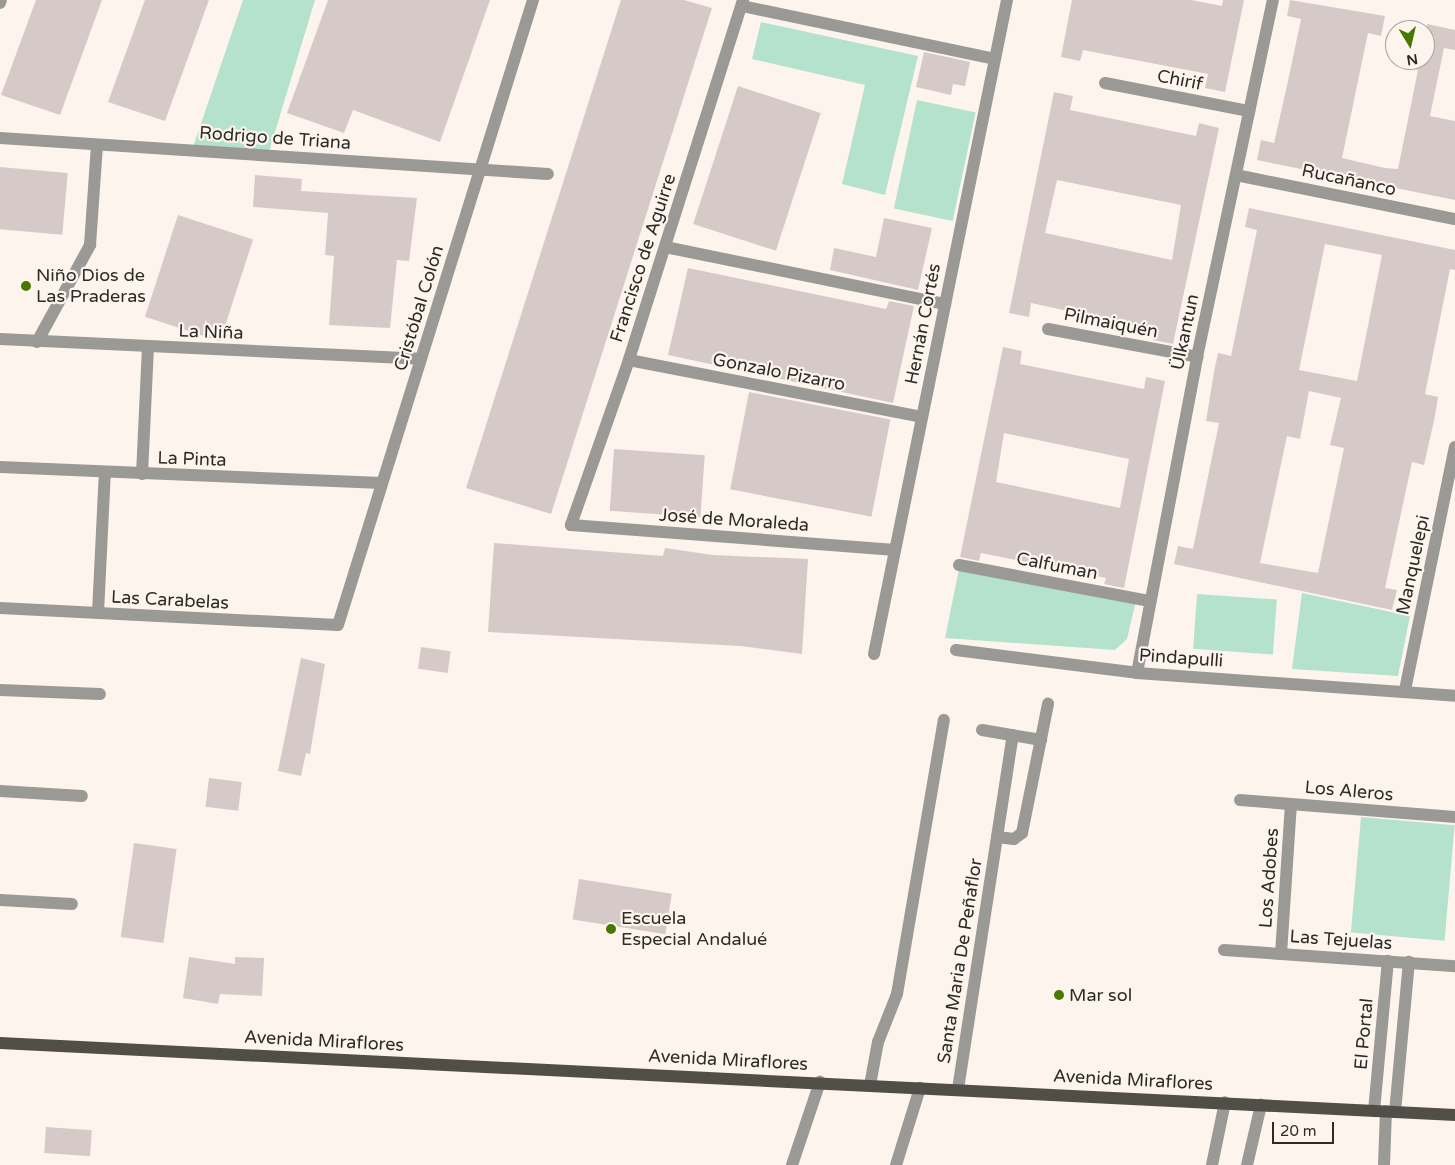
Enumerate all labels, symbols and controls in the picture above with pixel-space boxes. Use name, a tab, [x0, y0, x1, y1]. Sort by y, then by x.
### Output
north arrow	[1385, 20, 1435, 70]
text: N	[1405, 50, 1419, 69]
street label: Chirif	[1155, 65, 1205, 95]
street label: Rodrigo de Triana	[198, 122, 352, 154]
street label: Rucañanco	[1300, 159, 1398, 201]
street label: Francisco de Aguirre	[605, 171, 681, 345]
street label: Cristóbal Colón	[390, 243, 448, 373]
street label: Hernán Cortés	[901, 262, 945, 386]
place label: Niño Dios de Las Praderas	[36, 265, 146, 308]
marker: Niño Dios de Las Praderas	[20, 280, 32, 292]
street label: Ülkantun	[1166, 292, 1204, 372]
street label: Pilmaiquén	[1062, 303, 1160, 343]
street label: La Niña	[178, 320, 244, 344]
street label: Gonzalo Pizarro	[711, 349, 847, 395]
street label: La Pinta	[157, 447, 227, 471]
street label: José de Moraleda	[658, 504, 810, 536]
street label: Manquelepi	[1392, 513, 1434, 617]
street label: Calfuman	[1014, 548, 1100, 584]
street label: Las Carabelas	[110, 586, 230, 614]
street label: Pindapulli	[1138, 644, 1224, 672]
street label: Los Aleros	[1304, 776, 1394, 806]
street label: Los Adobes	[1255, 827, 1283, 929]
street label: Santa Maria De Peñaflor	[933, 857, 987, 1065]
place label: Escuela Especial Andalué	[621, 908, 767, 951]
marker: Escuela Especial Andalué	[605, 923, 617, 935]
street label: Las Tejuelas	[1289, 926, 1393, 954]
place label: Mar sol	[1069, 984, 1132, 1006]
marker: Mar sol	[1053, 989, 1065, 1001]
street label: El Portal	[1350, 997, 1378, 1071]
street label: Avenida Miraflores	[243, 1026, 405, 1056]
street label: Avenida Miraflores	[647, 1045, 809, 1075]
street label: Avenida Miraflores	[1052, 1065, 1214, 1095]
scale bar	[1275, 1112, 1338, 1144]
text: 20 m	[1280, 1122, 1317, 1140]

